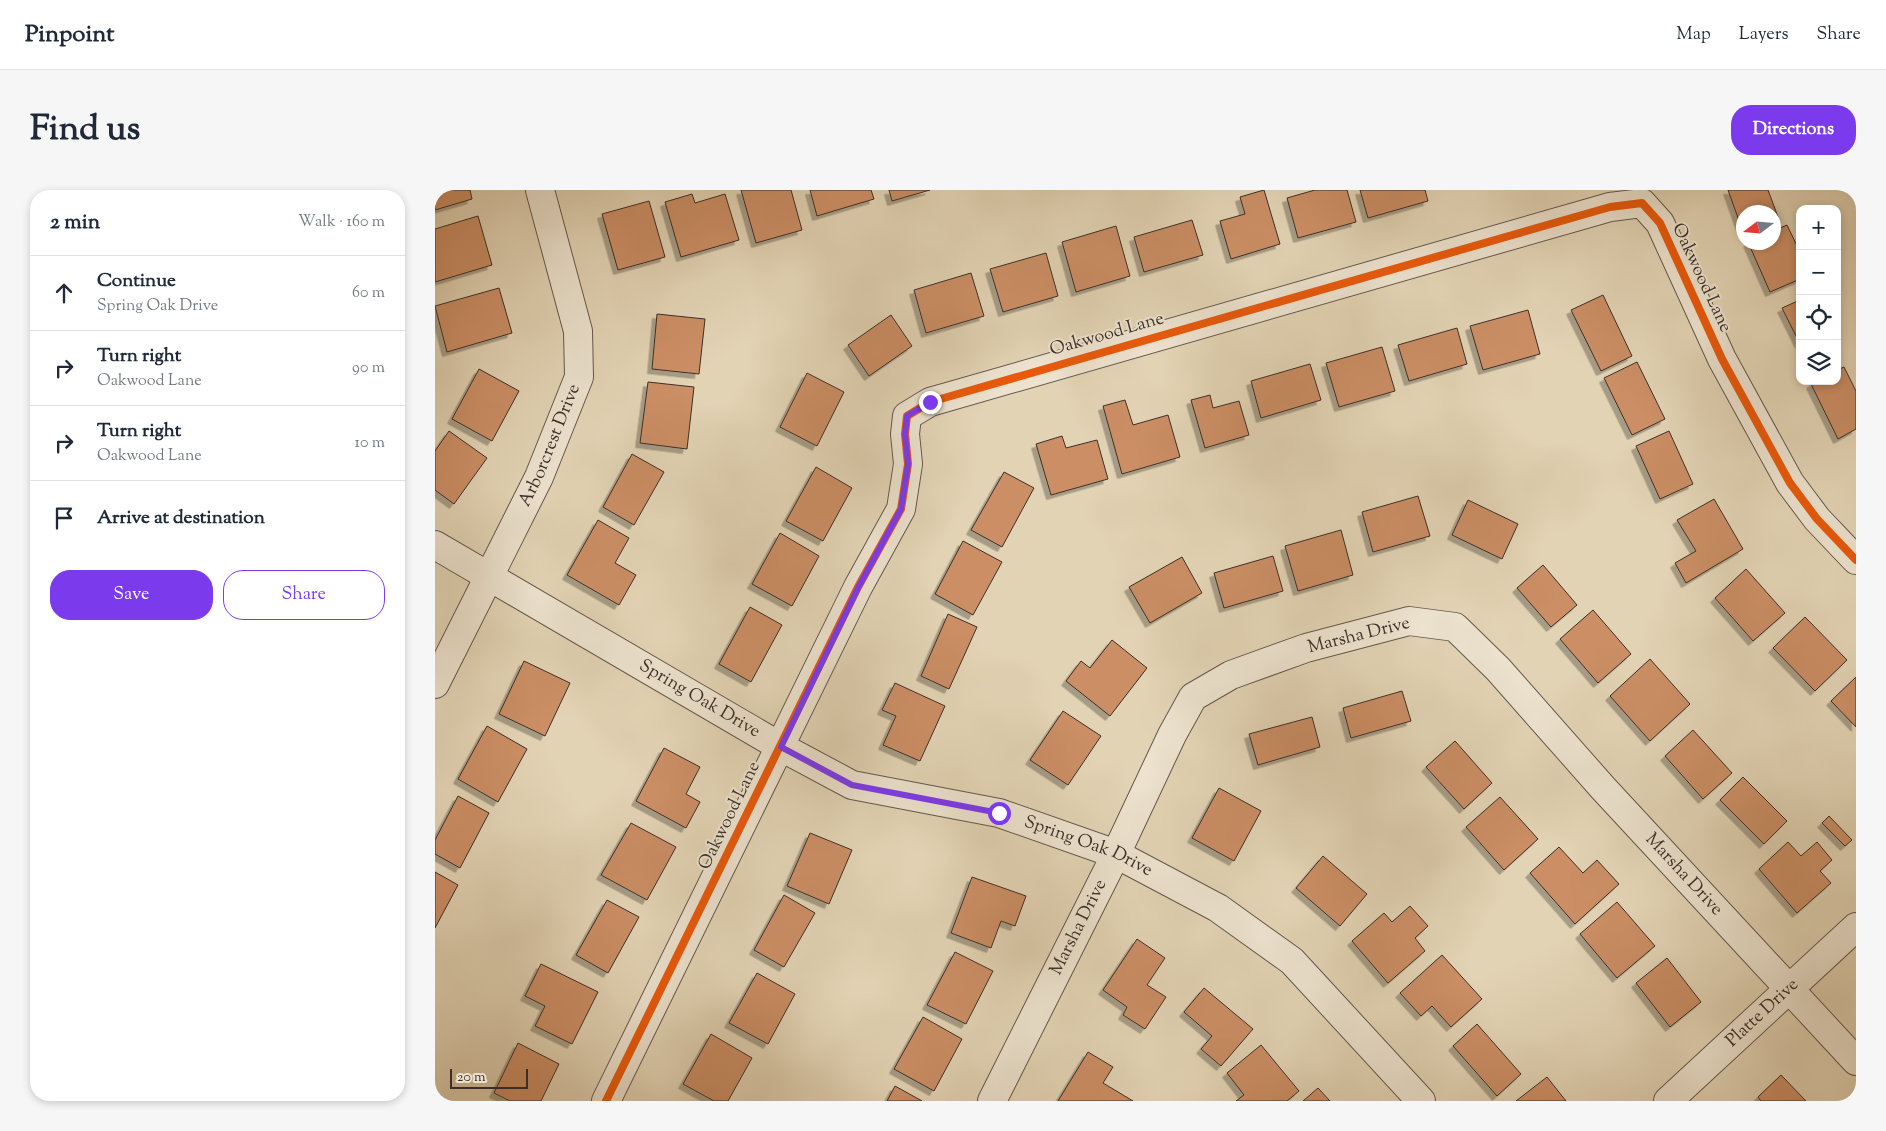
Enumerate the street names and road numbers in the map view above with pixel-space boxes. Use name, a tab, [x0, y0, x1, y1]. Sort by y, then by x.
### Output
street label: Oakwood Lane	[1664, 219, 1738, 337]
street label: Oakwood Lane	[1047, 306, 1167, 364]
street label: Arborcrest Drive	[513, 380, 588, 512]
street label: Marsha Drive	[1305, 611, 1413, 661]
street label: Spring Oak Drive	[634, 654, 765, 745]
street label: Oakwood Lane	[693, 757, 767, 875]
street label: Spring Oak Drive	[1020, 810, 1157, 884]
street label: Marsha Drive	[1638, 828, 1729, 922]
street label: Marsha Drive	[1044, 875, 1114, 980]
street label: Platte Drive	[1720, 973, 1805, 1054]

